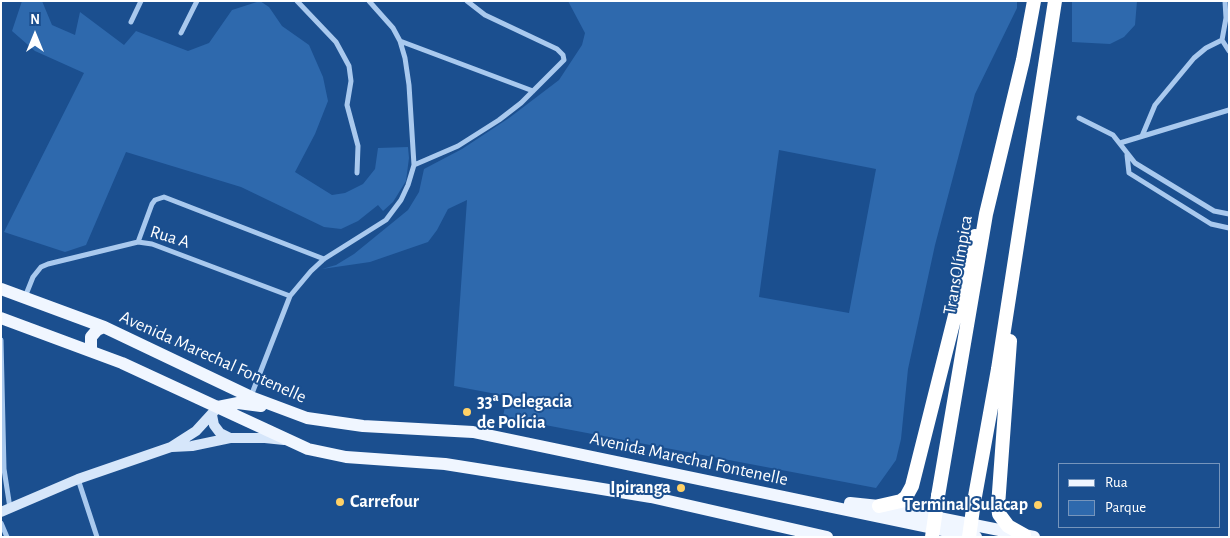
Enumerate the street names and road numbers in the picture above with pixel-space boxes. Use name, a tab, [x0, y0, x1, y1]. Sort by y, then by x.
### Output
street label: TransOlímpica	[939, 214, 977, 316]
street label: Rua A	[147, 221, 193, 253]
street label: Avenida Marechal Fontenelle	[116, 306, 310, 408]
street label: Avenida Marechal Fontenelle	[588, 427, 790, 491]

